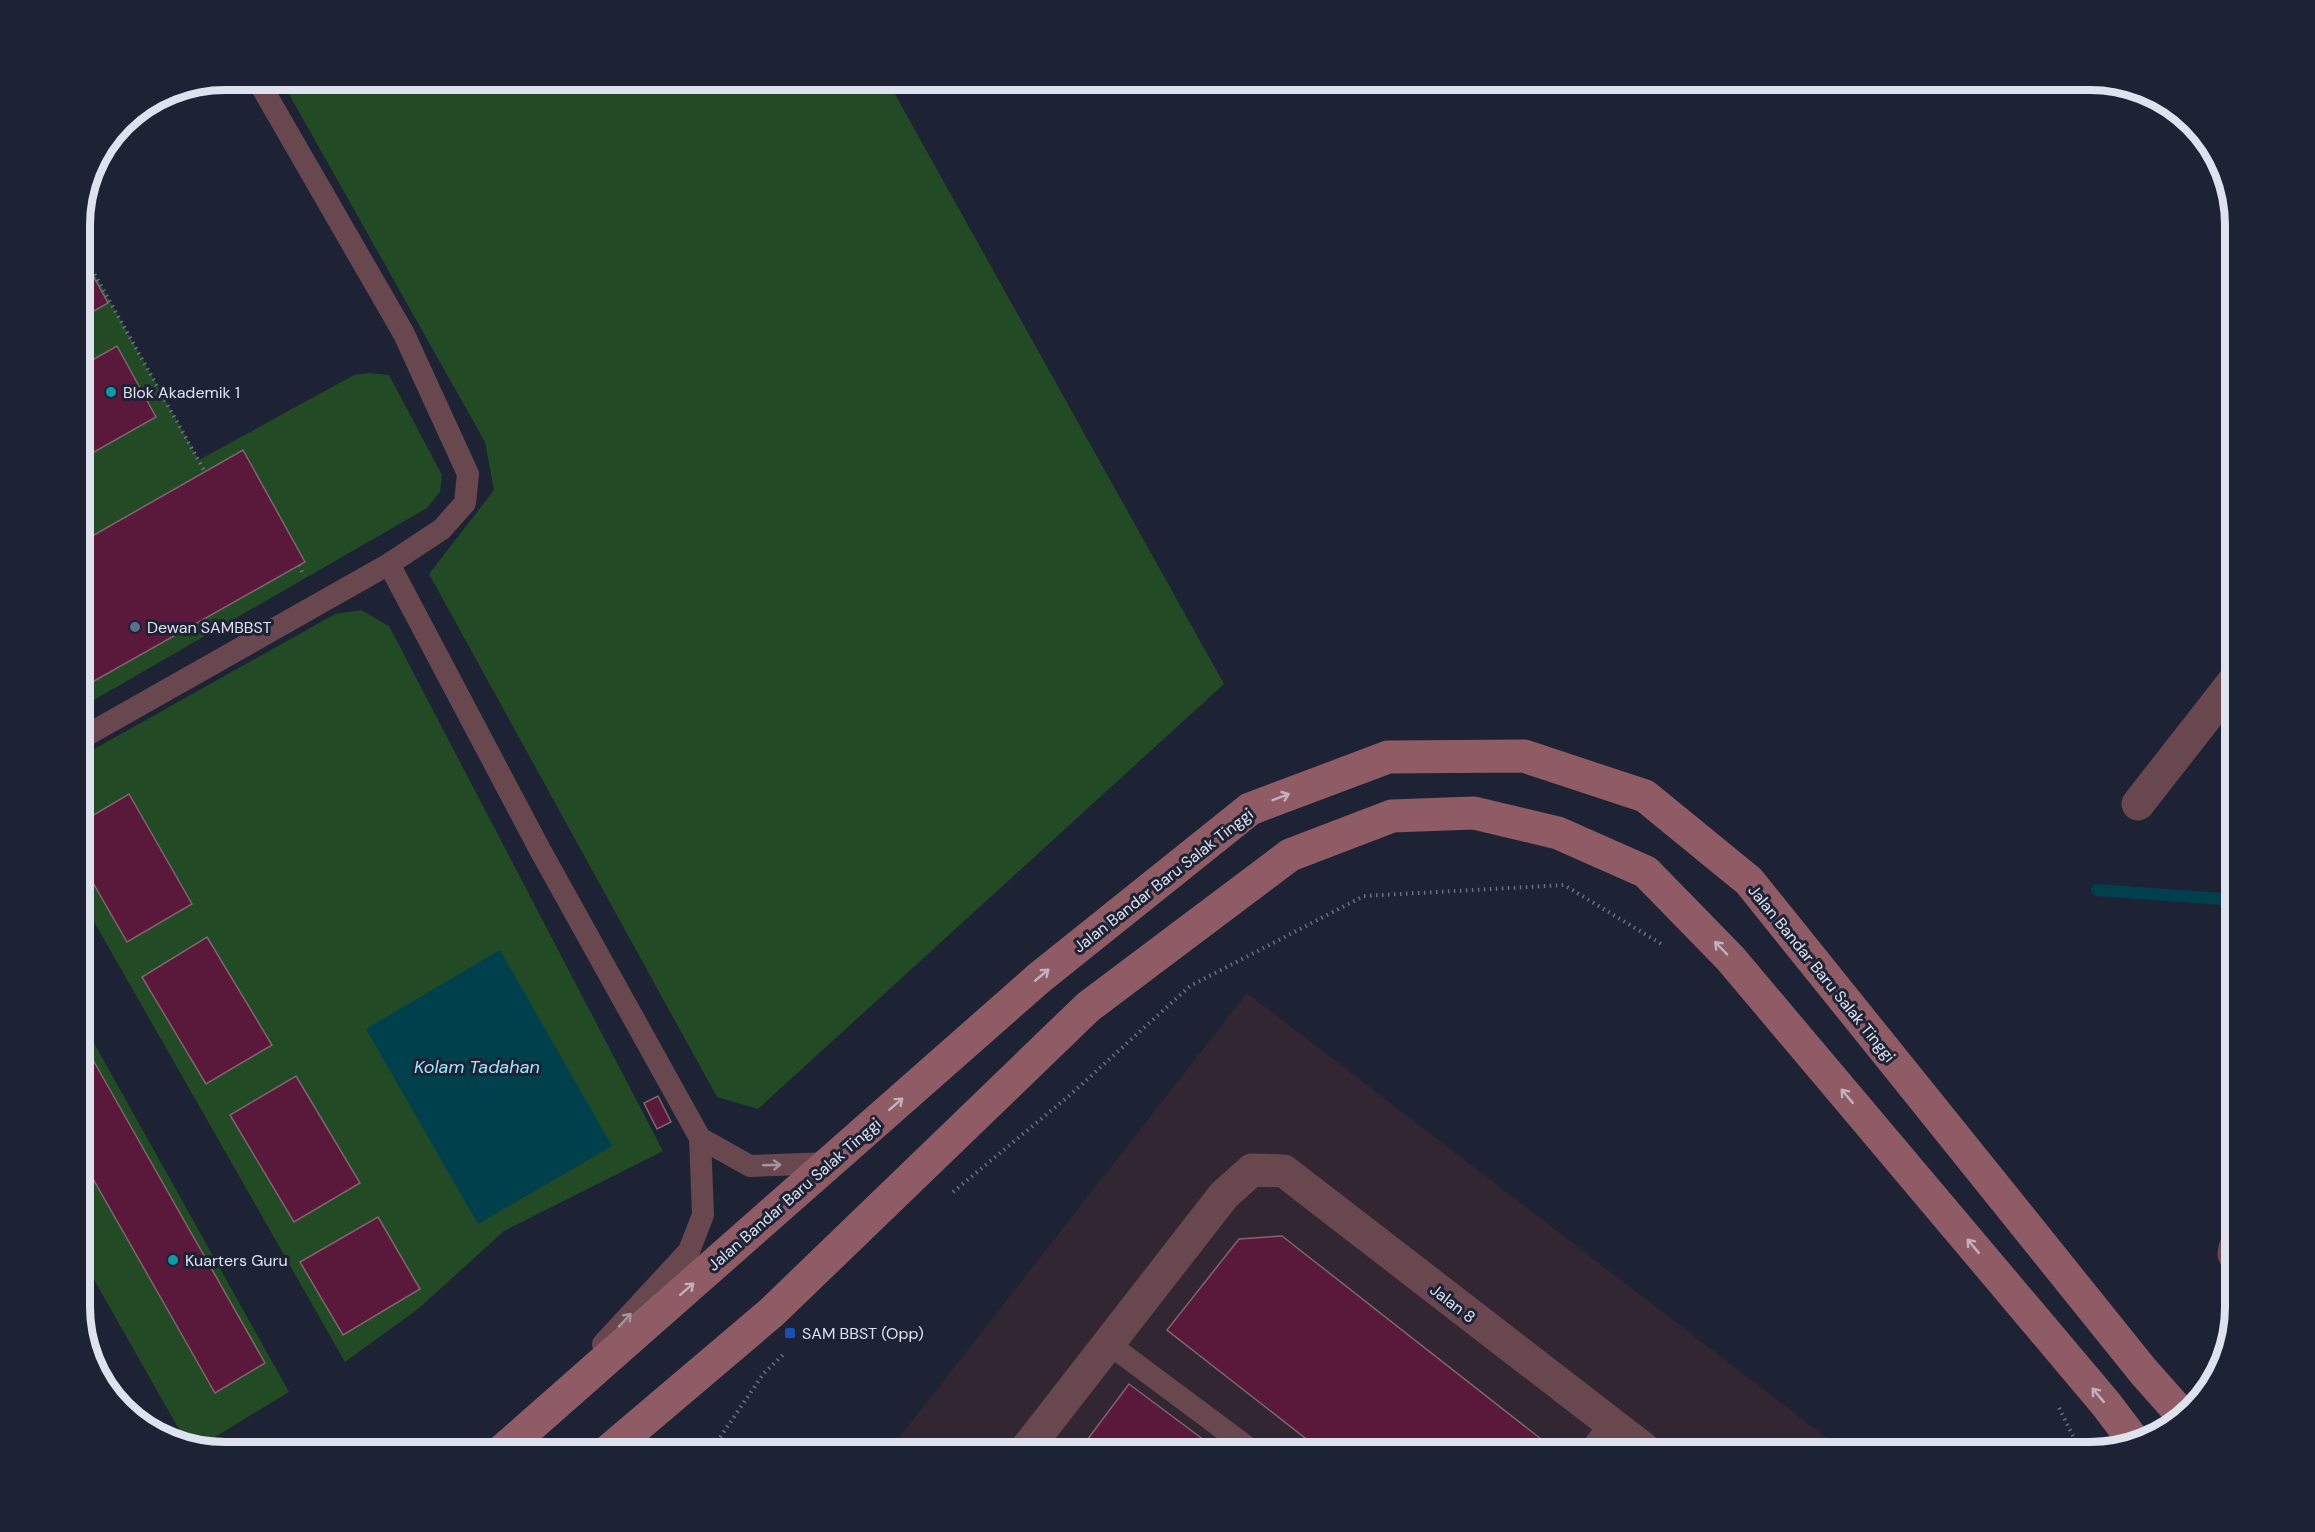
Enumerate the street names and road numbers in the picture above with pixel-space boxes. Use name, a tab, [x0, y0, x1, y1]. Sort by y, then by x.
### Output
street label: Jalan Bandar Baru Salak Tinggi	[1069, 804, 1258, 957]
street label: Jalan Bandar Baru Salak Tinggi	[1743, 880, 1900, 1067]
street label: Jalan Bandar Baru Salak Tinggi	[703, 1113, 885, 1275]
street label: Jalan 8	[1426, 1279, 1480, 1328]

